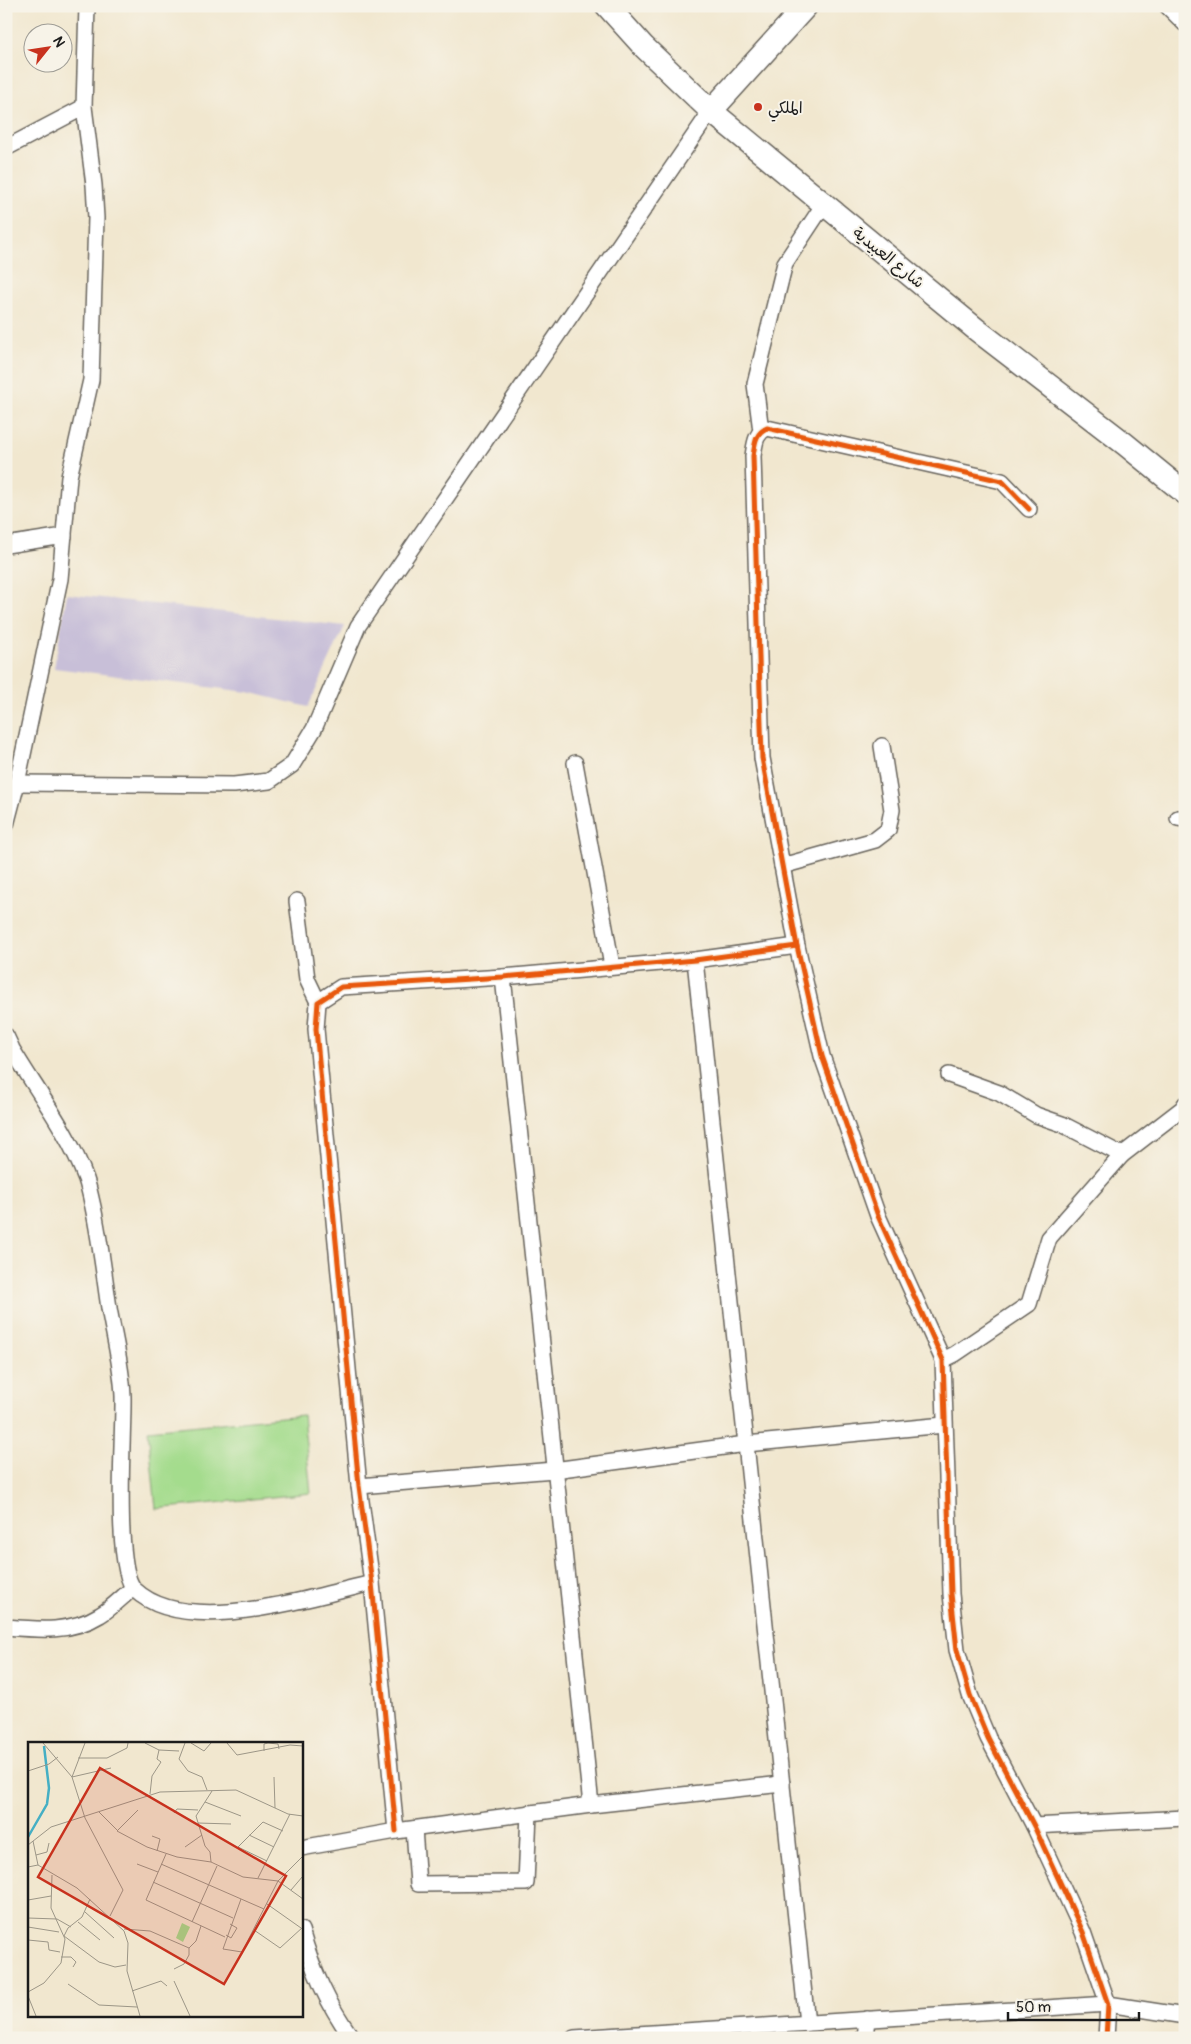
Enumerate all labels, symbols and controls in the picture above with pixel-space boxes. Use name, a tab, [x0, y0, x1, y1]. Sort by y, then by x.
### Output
north arrow	[22, 22, 72, 72]
text: N	[49, 33, 69, 50]
place label: الملكي	[768, 98, 803, 122]
marker: الملكي	[752, 101, 764, 113]
street label: شارع العبيدية	[848, 223, 928, 294]
inset map	[28, 1742, 302, 2016]
scale bar	[1008, 1989, 1140, 2021]
text: 50 m	[1016, 1998, 1051, 2017]

